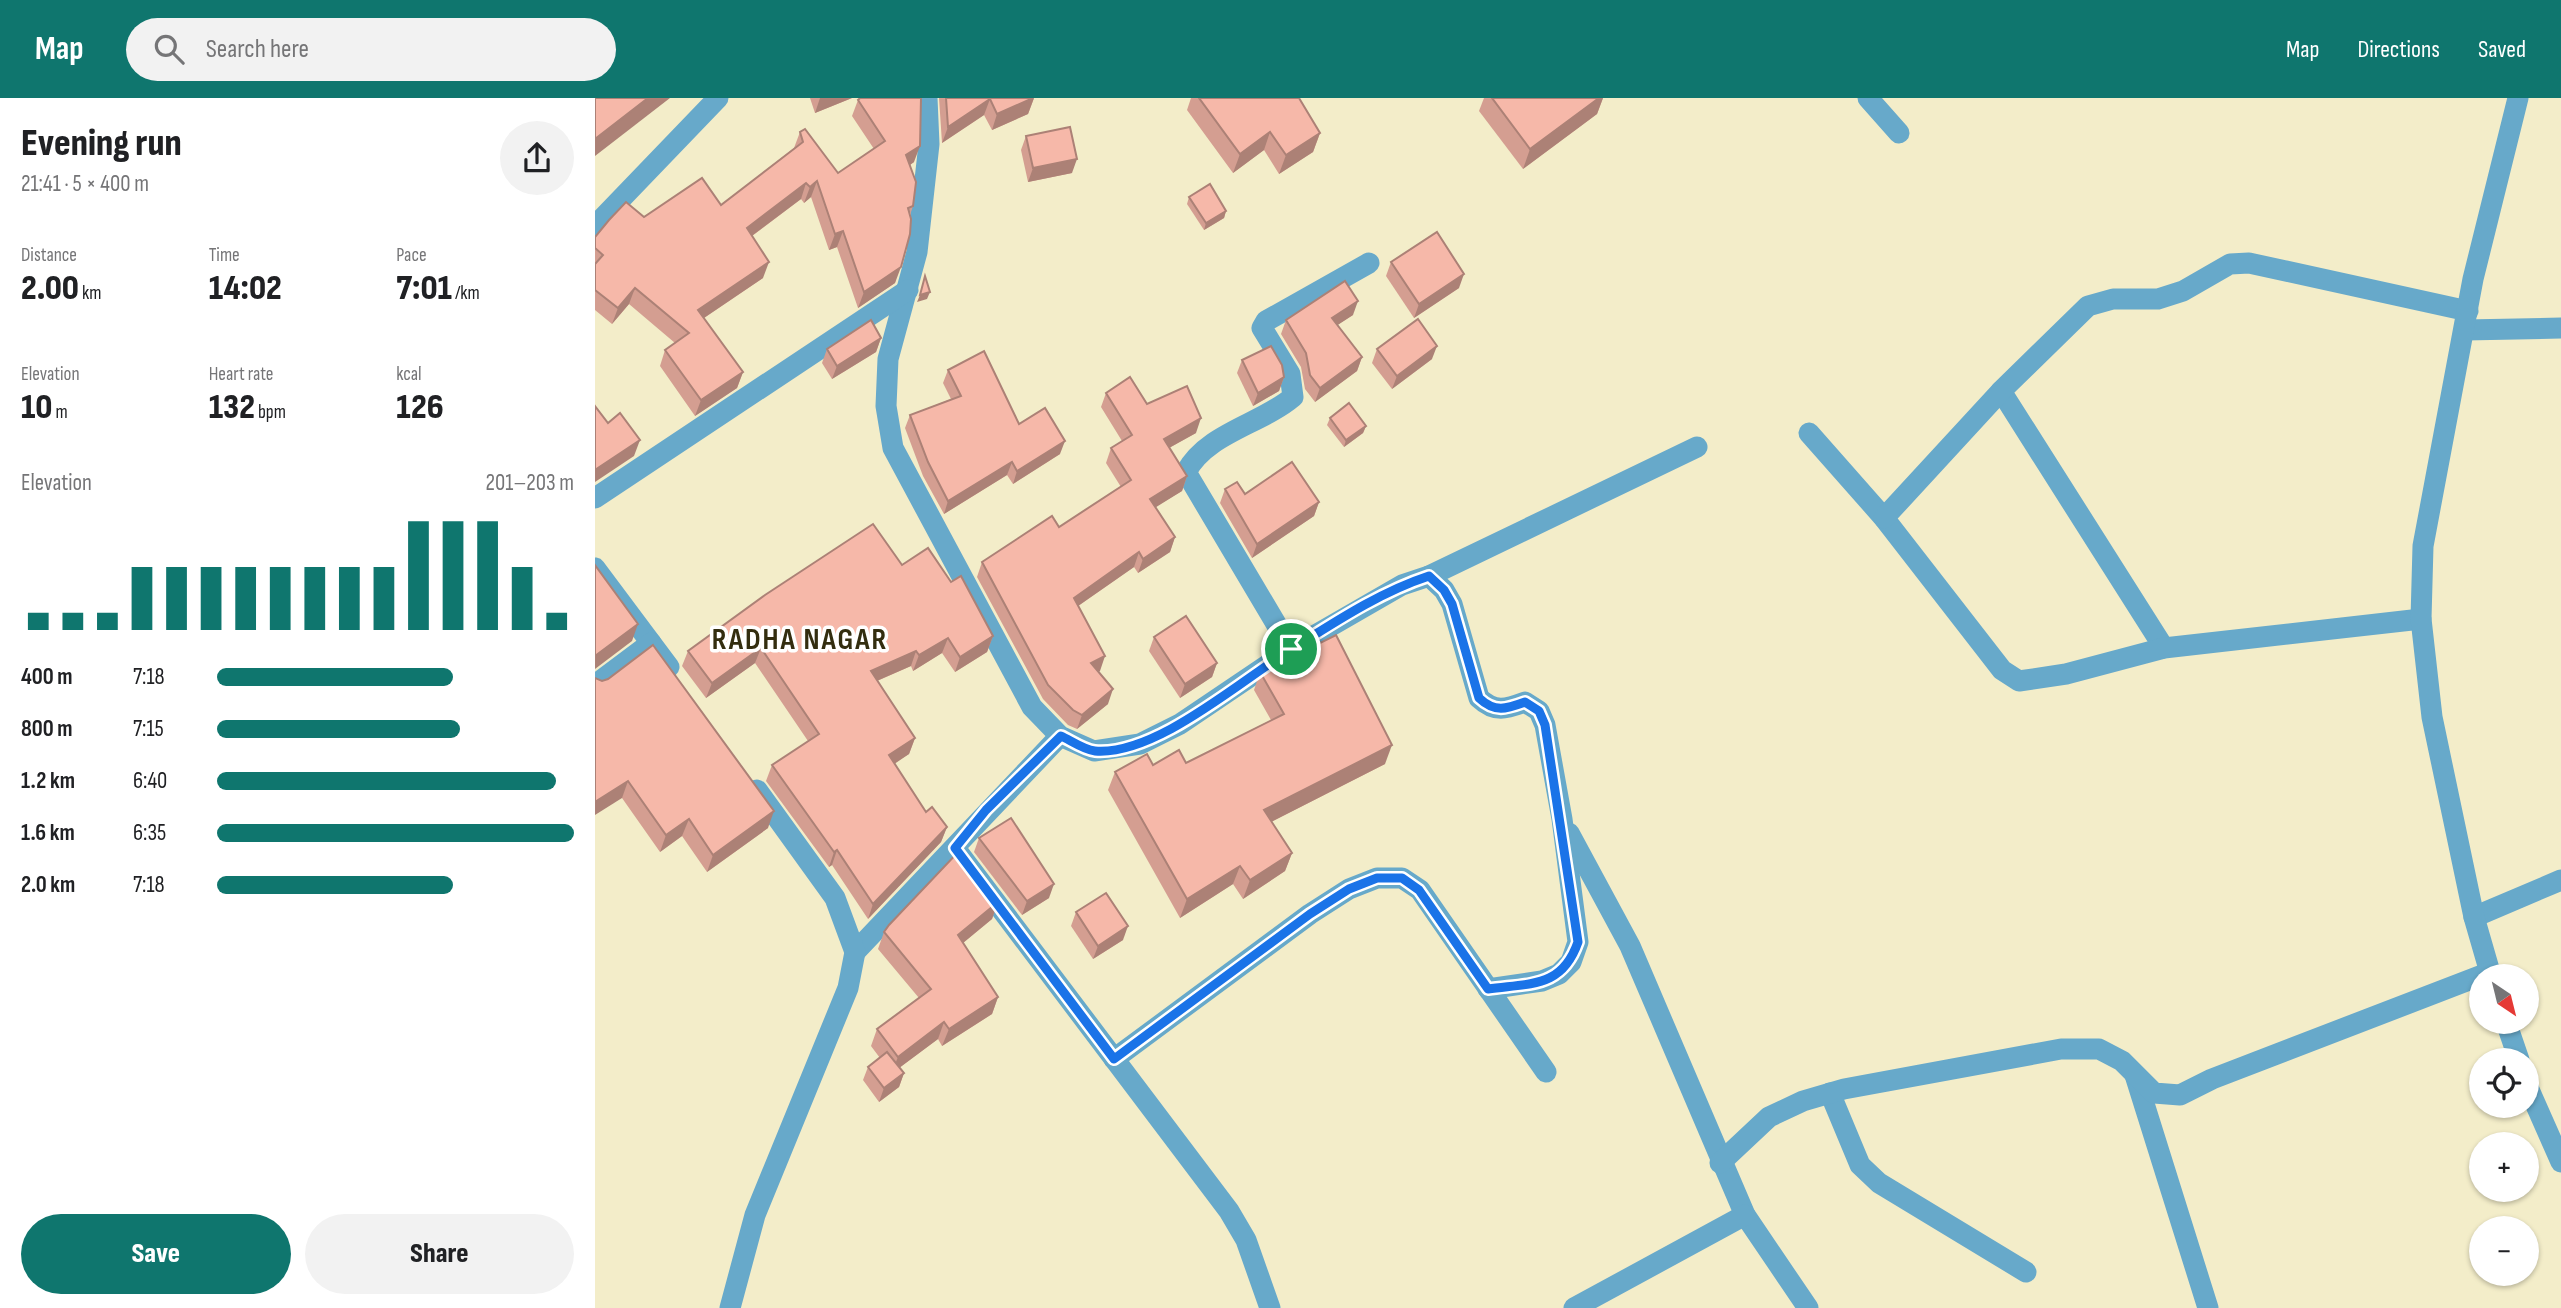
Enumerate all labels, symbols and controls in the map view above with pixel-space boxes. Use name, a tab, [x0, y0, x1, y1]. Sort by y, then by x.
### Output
search box	[126, 18, 616, 81]
text: Map	[35, 29, 84, 69]
icon: search	[150, 30, 188, 68]
text: Search here	[206, 34, 309, 65]
text: Map	[2286, 35, 2319, 64]
text: Directions	[2357, 35, 2440, 64]
text: Saved	[2478, 35, 2526, 64]
text: Evening run	[21, 121, 182, 166]
button: share	[500, 121, 574, 195]
text: 21:41 · 5 × 400 m	[21, 170, 149, 198]
text: Distance	[21, 244, 77, 267]
text: Time	[209, 244, 240, 267]
text: Pace	[396, 244, 427, 267]
text: 2.00	[21, 267, 79, 310]
text: 14:02	[209, 267, 282, 310]
text: 7:01	[396, 267, 452, 310]
text: km	[79, 282, 101, 305]
text: /km	[452, 282, 480, 305]
text: Elevation	[21, 363, 80, 386]
text: Heart rate	[209, 363, 274, 386]
text: kcal	[396, 363, 421, 386]
text: 10	[21, 386, 53, 429]
text: 132	[209, 386, 255, 429]
text: 126	[396, 386, 444, 429]
text: m	[53, 401, 68, 424]
text: bpm	[255, 401, 286, 424]
text: Elevation	[21, 469, 92, 497]
text: 201–203 m	[486, 469, 574, 497]
pin	[1261, 619, 1321, 679]
district label: RADHA NAGAR	[712, 622, 888, 658]
icon: arrive	[1272, 630, 1310, 668]
text: 400 m	[21, 663, 72, 691]
text: 7:18	[133, 663, 165, 691]
text: 800 m	[21, 715, 73, 743]
text: 7:15	[133, 715, 164, 743]
text: 1.2 km	[21, 767, 75, 795]
text: 6:40	[133, 767, 167, 795]
text: 1.6 km	[21, 819, 75, 847]
text: 6:35	[133, 819, 166, 847]
text: 2.0 km	[21, 871, 75, 899]
text: 7:18	[133, 871, 165, 899]
north arrow	[2469, 964, 2539, 1034]
map controls	[2469, 964, 2539, 1286]
button: locate	[2469, 1048, 2539, 1118]
button: +	[2469, 1132, 2539, 1202]
button: Save	[21, 1214, 291, 1294]
button: Share	[305, 1214, 574, 1294]
button: −	[2469, 1216, 2539, 1286]

